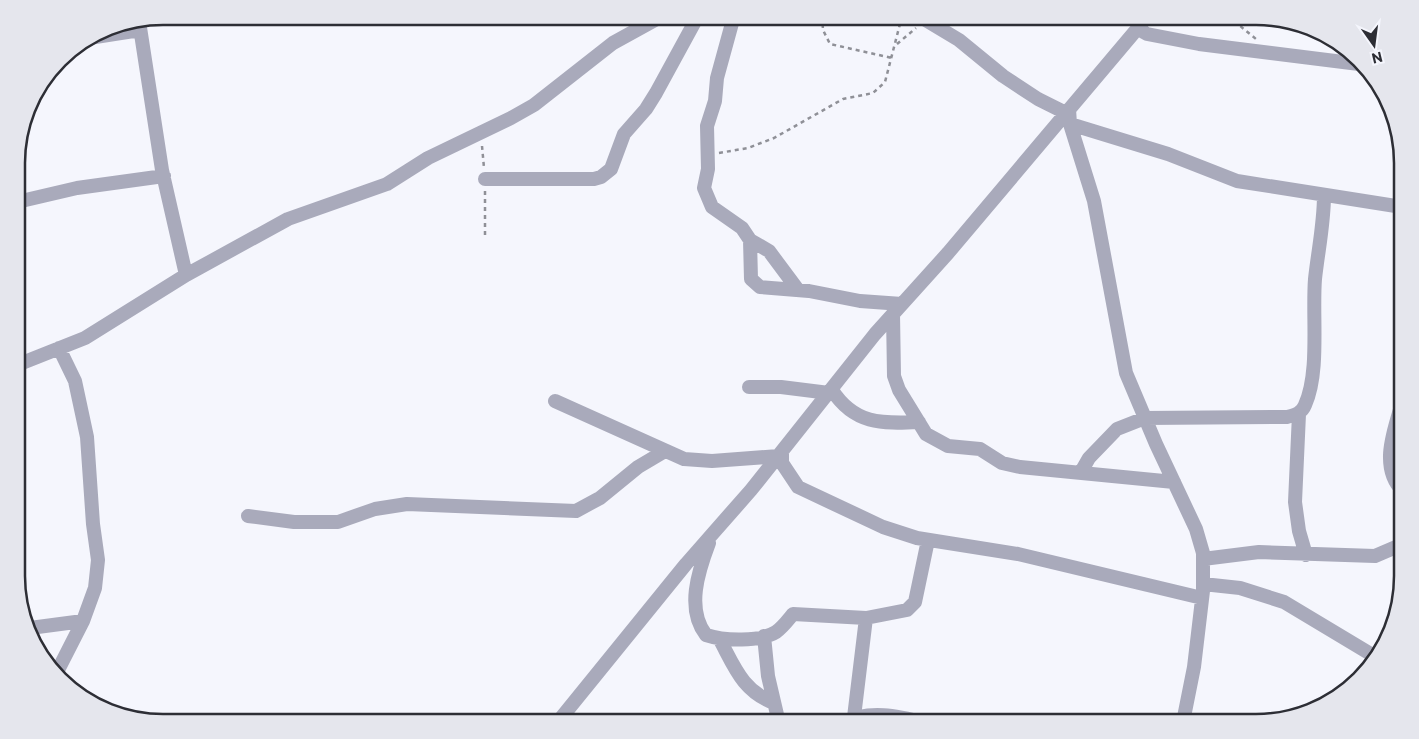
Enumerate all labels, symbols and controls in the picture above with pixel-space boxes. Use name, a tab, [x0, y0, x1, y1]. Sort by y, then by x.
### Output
north arrow	[1349, 20, 1399, 70]
text: N	[1370, 49, 1384, 68]

